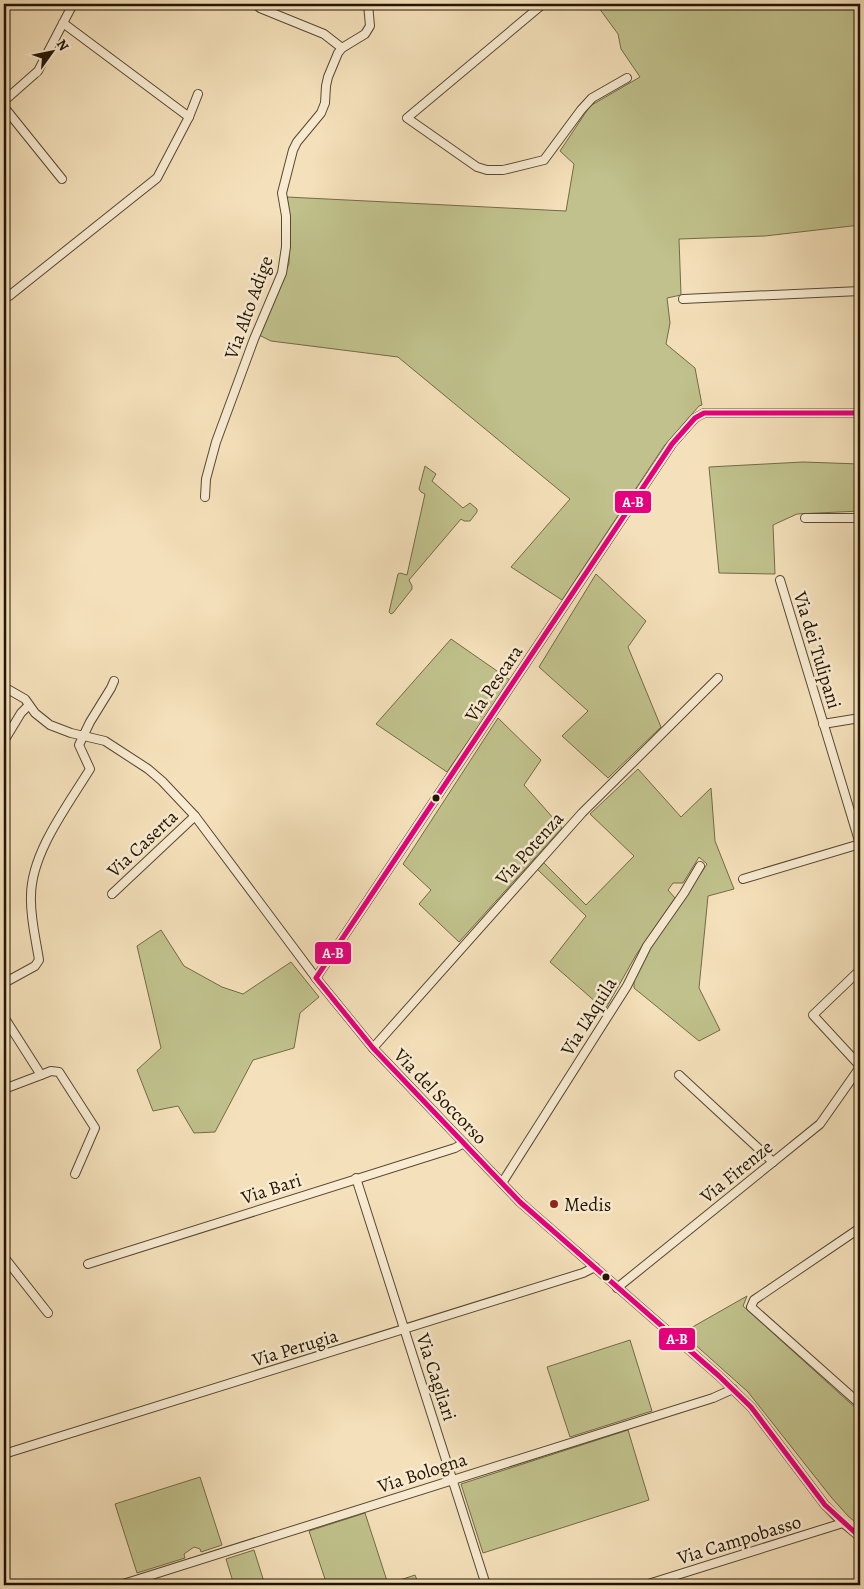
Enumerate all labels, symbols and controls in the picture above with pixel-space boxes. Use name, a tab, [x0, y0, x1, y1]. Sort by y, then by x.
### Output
north arrow	[28, 28, 78, 78]
text: N	[52, 36, 73, 55]
street label: Via Alto Adige	[218, 252, 280, 364]
line badge: A-B	[614, 490, 652, 514]
text: A-B	[621, 493, 644, 512]
street label: Via dei Tulipani	[787, 587, 847, 712]
street label: Via Pescara	[458, 640, 529, 728]
unlabelled marker	[431, 793, 441, 803]
street label: Via Caserta	[101, 804, 184, 884]
street label: Via Potenza	[489, 806, 570, 892]
line badge: A-B	[314, 941, 352, 965]
text: A-B	[321, 944, 344, 963]
street label: Via L'Aquila	[554, 972, 623, 1061]
street label: Via del Soccorso	[387, 1042, 493, 1150]
street label: Via Firenze	[694, 1134, 779, 1210]
street label: Via Bari	[237, 1167, 305, 1211]
place label: Medis	[564, 1192, 611, 1218]
marker: Medis	[548, 1198, 560, 1210]
unlabelled marker	[601, 1272, 611, 1282]
street label: Via Perugia	[248, 1323, 341, 1374]
line badge: A-B	[658, 1327, 696, 1351]
street label: Via Cagliari	[409, 1329, 462, 1424]
text: A-B	[665, 1330, 688, 1349]
street label: Via Bologna	[373, 1446, 470, 1500]
street label: Via Campobasso	[673, 1509, 804, 1571]

